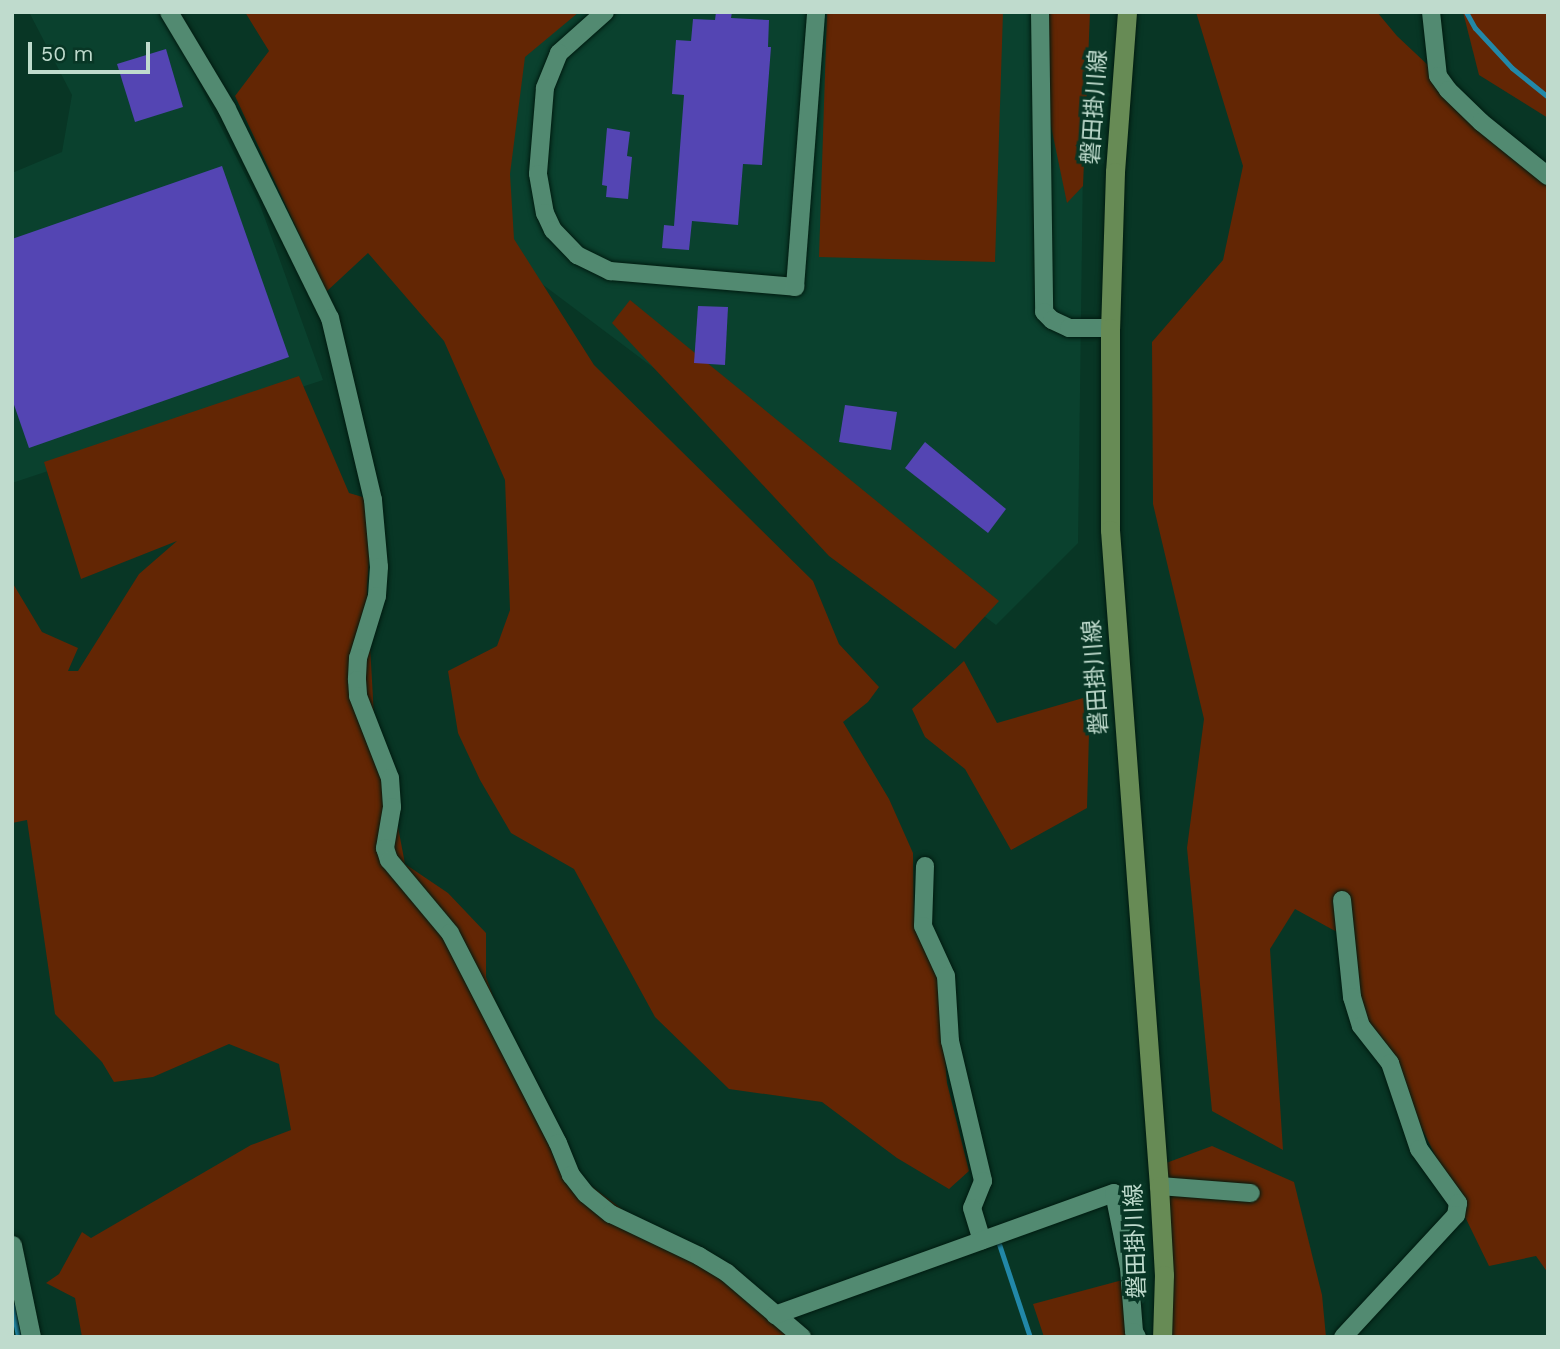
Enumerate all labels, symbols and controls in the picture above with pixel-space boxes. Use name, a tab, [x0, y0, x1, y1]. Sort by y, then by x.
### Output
scale bar	[32, 28, 154, 72]
text: 50 m	[41, 41, 93, 66]
street label: 磐田掛川線	[1077, 49, 1113, 165]
street label: 磐田掛川線	[1078, 619, 1114, 735]
street label: 磐田掛川線	[1120, 1183, 1152, 1299]

